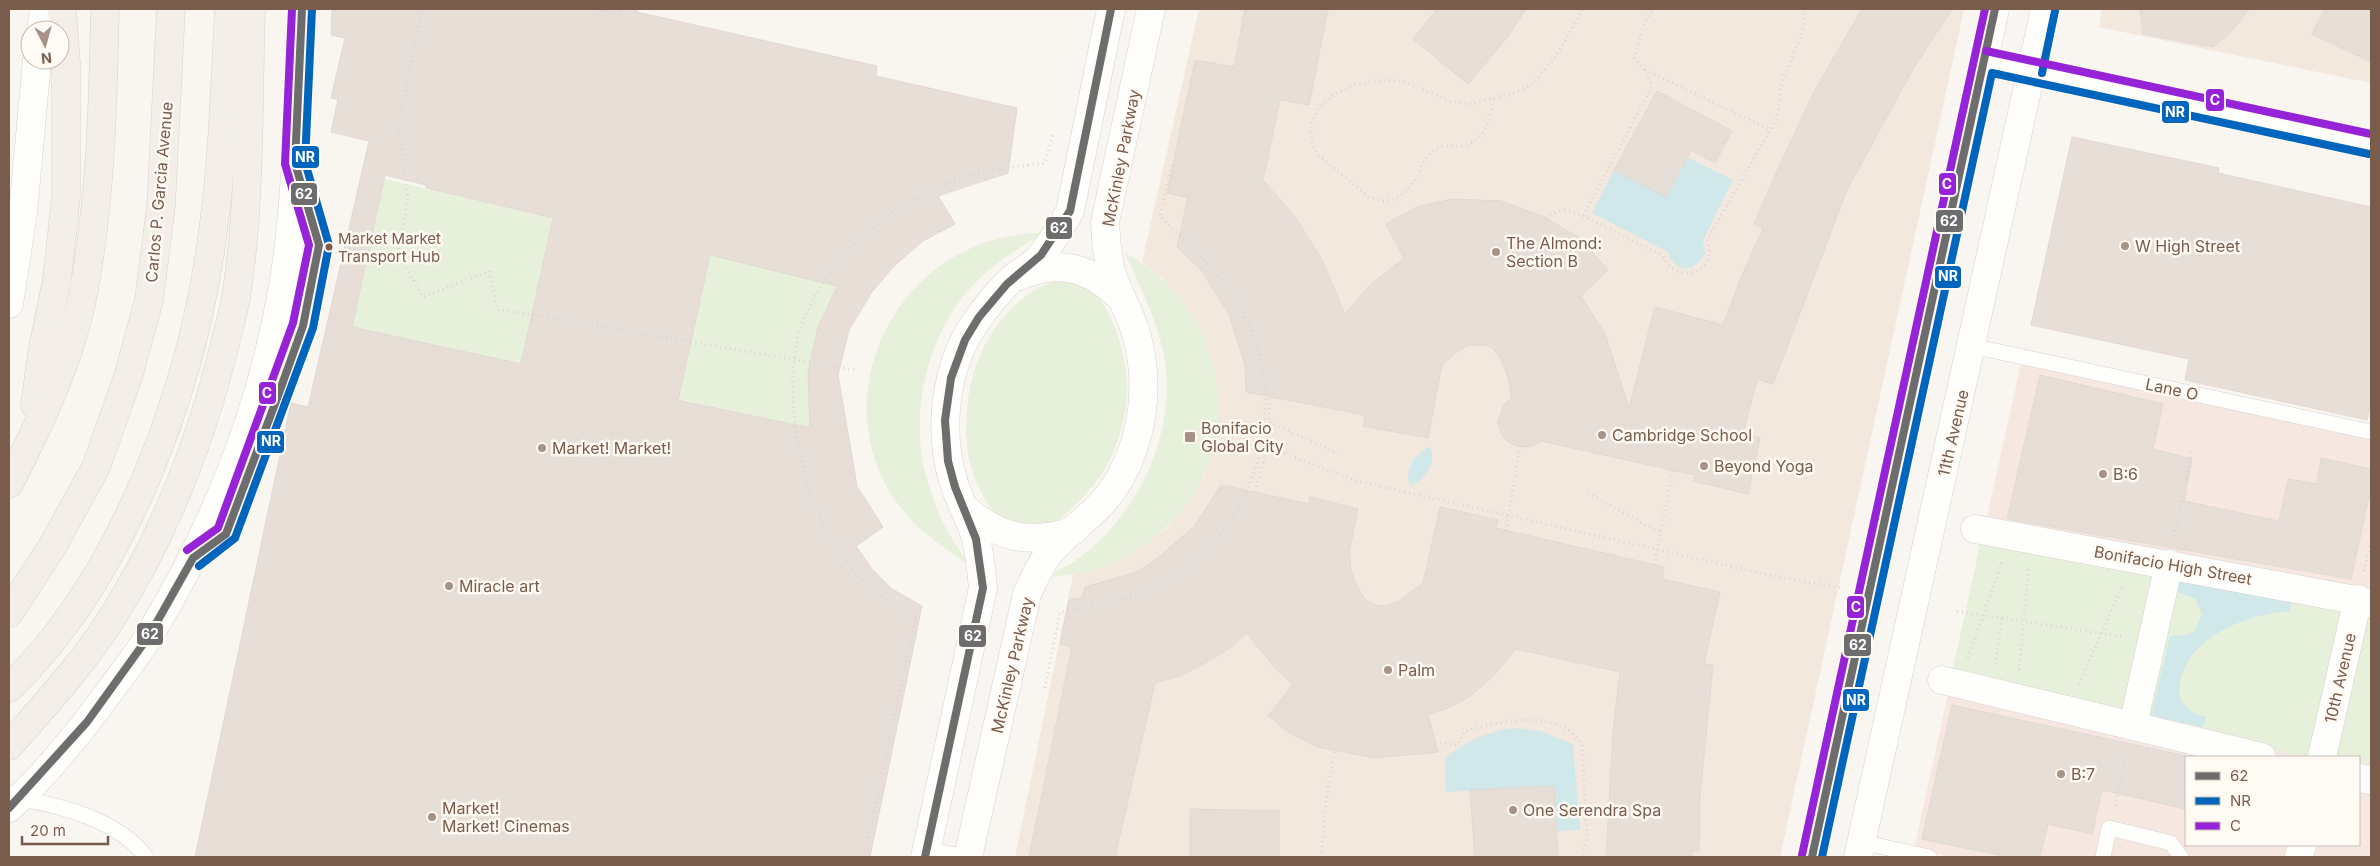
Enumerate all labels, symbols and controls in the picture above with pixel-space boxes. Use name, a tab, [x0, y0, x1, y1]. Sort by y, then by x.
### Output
north arrow	[20, 20, 70, 70]
text: N	[40, 49, 53, 67]
street label: McKinley Parkway	[1098, 88, 1144, 228]
line badge: C	[2205, 88, 2225, 112]
text: C	[2210, 91, 2220, 108]
line badge: NR	[2161, 100, 2190, 124]
street label: Carlos P. Garcia Avenue	[141, 101, 177, 283]
text: NR	[2165, 103, 2185, 120]
line badge: NR	[291, 145, 320, 169]
text: NR	[295, 148, 315, 165]
line badge: C	[1938, 172, 1957, 196]
text: C	[1942, 175, 1952, 192]
line badge: 62	[290, 182, 318, 206]
text: 62	[295, 185, 313, 202]
line badge: 62	[1935, 209, 1964, 233]
text: 62	[1940, 212, 1958, 229]
line badge: 62	[1045, 216, 1073, 240]
text: 62	[1050, 219, 1068, 236]
place label: Market Market Transport Hub	[338, 229, 441, 266]
place label: The Almond: Section B	[1506, 233, 1602, 271]
place label: W High Street	[2135, 236, 2240, 256]
marker: W High Street	[2119, 240, 2131, 252]
marker: Market Market Transport Hub	[324, 242, 334, 252]
marker: The Almond: Section B	[1490, 246, 1502, 258]
line badge: NR	[1934, 265, 1962, 289]
text: NR	[1938, 267, 1958, 284]
street label: Lane O	[2144, 374, 2200, 404]
line badge: C	[258, 381, 277, 405]
text: C	[262, 384, 272, 401]
street label: 11th Avenue	[1933, 388, 1973, 478]
place label: Bonifacio Global City	[1201, 418, 1284, 456]
place label: Cambridge School	[1612, 425, 1752, 445]
marker: Cambridge School	[1596, 429, 1608, 441]
line badge: NR	[256, 430, 285, 454]
marker: Bonifacio Global City	[1183, 430, 1197, 444]
text: NR	[261, 432, 281, 449]
place label: Market! Market!	[552, 438, 671, 458]
marker: Market! Market!	[536, 442, 548, 454]
place label: Beyond Yoga	[1714, 456, 1814, 476]
marker: Beyond Yoga	[1698, 460, 1710, 472]
place label: B:6	[2113, 464, 2138, 484]
marker: B:6	[2097, 468, 2109, 480]
street label: Bonifacio High Street	[2093, 541, 2253, 589]
place label: Miracle art	[459, 576, 540, 596]
marker: Miracle art	[443, 580, 455, 592]
street label: McKinley Parkway	[987, 595, 1037, 735]
line badge: C	[1846, 595, 1865, 619]
text: C	[1851, 598, 1861, 615]
line badge: 62	[136, 622, 164, 646]
line badge: 62	[958, 624, 987, 648]
text: 62	[141, 625, 159, 642]
text: 62	[964, 627, 982, 644]
street label: 10th Avenue	[2320, 631, 2360, 725]
line badge: 62	[1843, 633, 1872, 657]
text: 62	[1849, 636, 1867, 653]
place label: Palm	[1398, 660, 1435, 680]
marker: Palm	[1382, 664, 1394, 676]
line badge: NR	[1842, 688, 1870, 712]
text: NR	[1846, 691, 1866, 708]
legend	[2185, 756, 2360, 846]
place label: B:7	[2071, 764, 2095, 784]
text: 62	[2230, 766, 2248, 785]
marker: B:7	[2055, 768, 2067, 780]
text: NR	[2230, 791, 2251, 810]
place label: Market! Market! Cinemas	[442, 798, 570, 836]
place label: One Serendra Spa	[1523, 800, 1661, 820]
marker: One Serendra Spa	[1507, 804, 1519, 816]
marker: Market! Market! Cinemas	[426, 811, 438, 823]
scale bar	[22, 814, 109, 846]
text: C	[2230, 816, 2241, 835]
text: 20 m	[30, 821, 66, 840]

